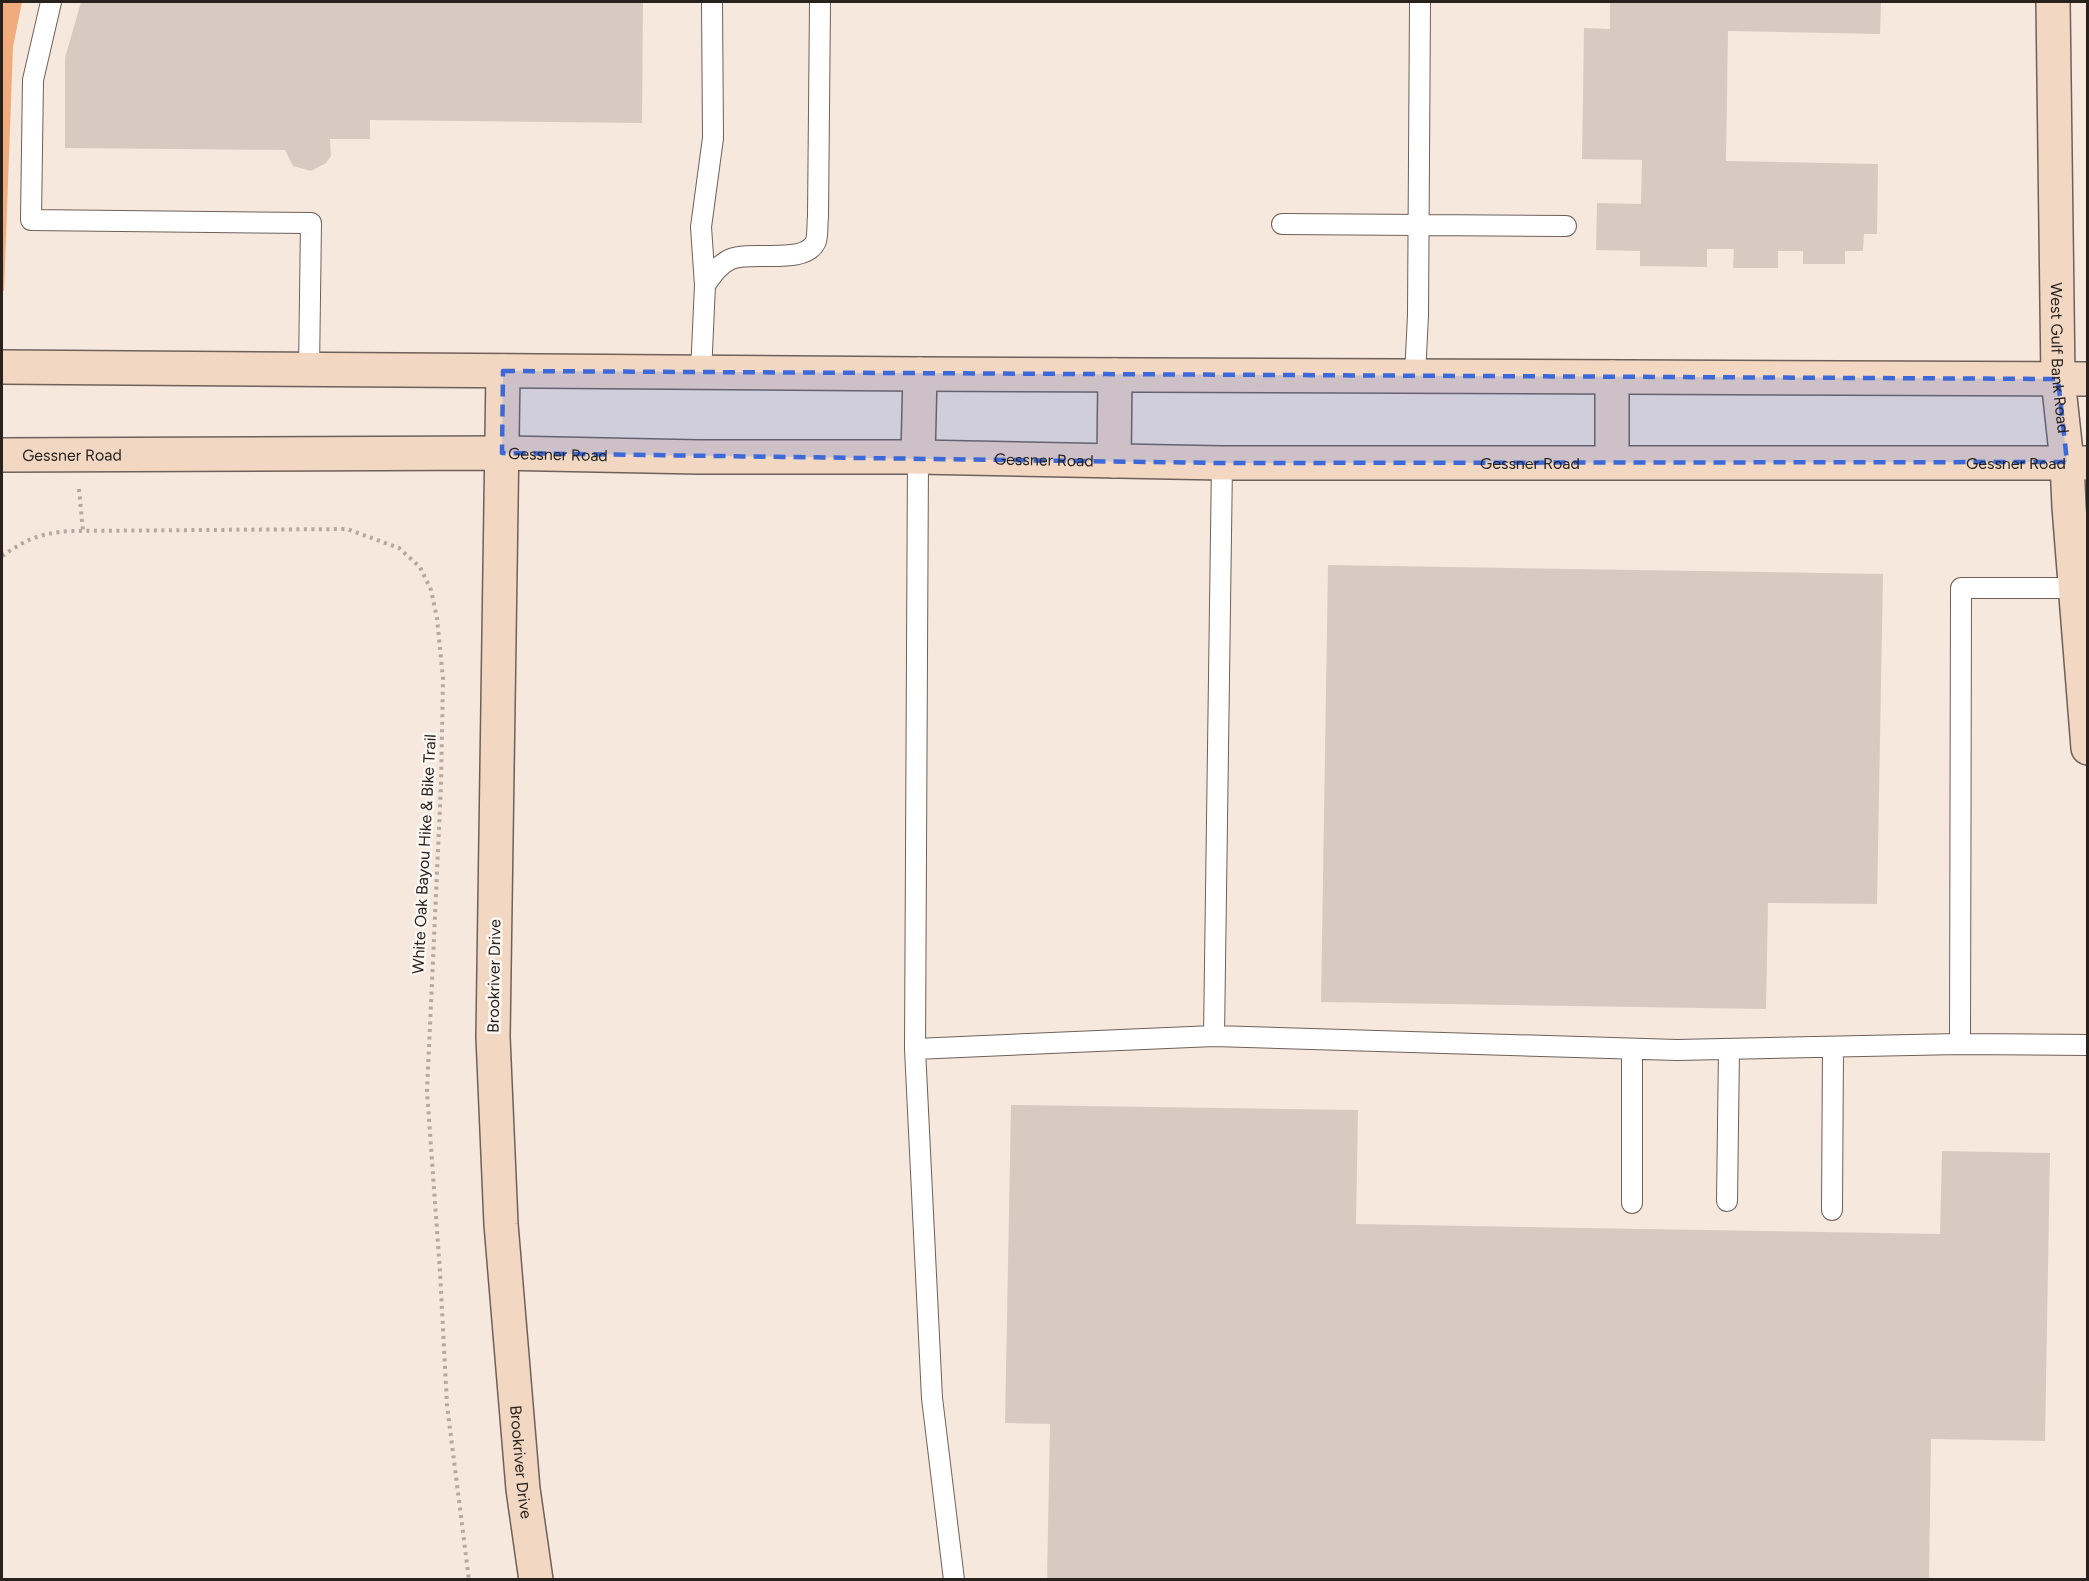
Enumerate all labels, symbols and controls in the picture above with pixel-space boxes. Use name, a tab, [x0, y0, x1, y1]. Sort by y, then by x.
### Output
street label: West Gulf Bank Road	[2047, 282, 2073, 434]
street label: Gessner Road	[508, 444, 608, 465]
street label: Gessner Road	[22, 445, 122, 464]
street label: Gessner Road	[994, 449, 1094, 470]
street label: Gessner Road	[1480, 454, 1580, 473]
street label: Gessner Road	[1966, 454, 2066, 473]
street label: White Oak Bayou Hike & Bike Trail	[408, 734, 440, 974]
street label: Brookriver Drive	[484, 919, 504, 1033]
street label: Brookriver Drive	[507, 1404, 537, 1520]

